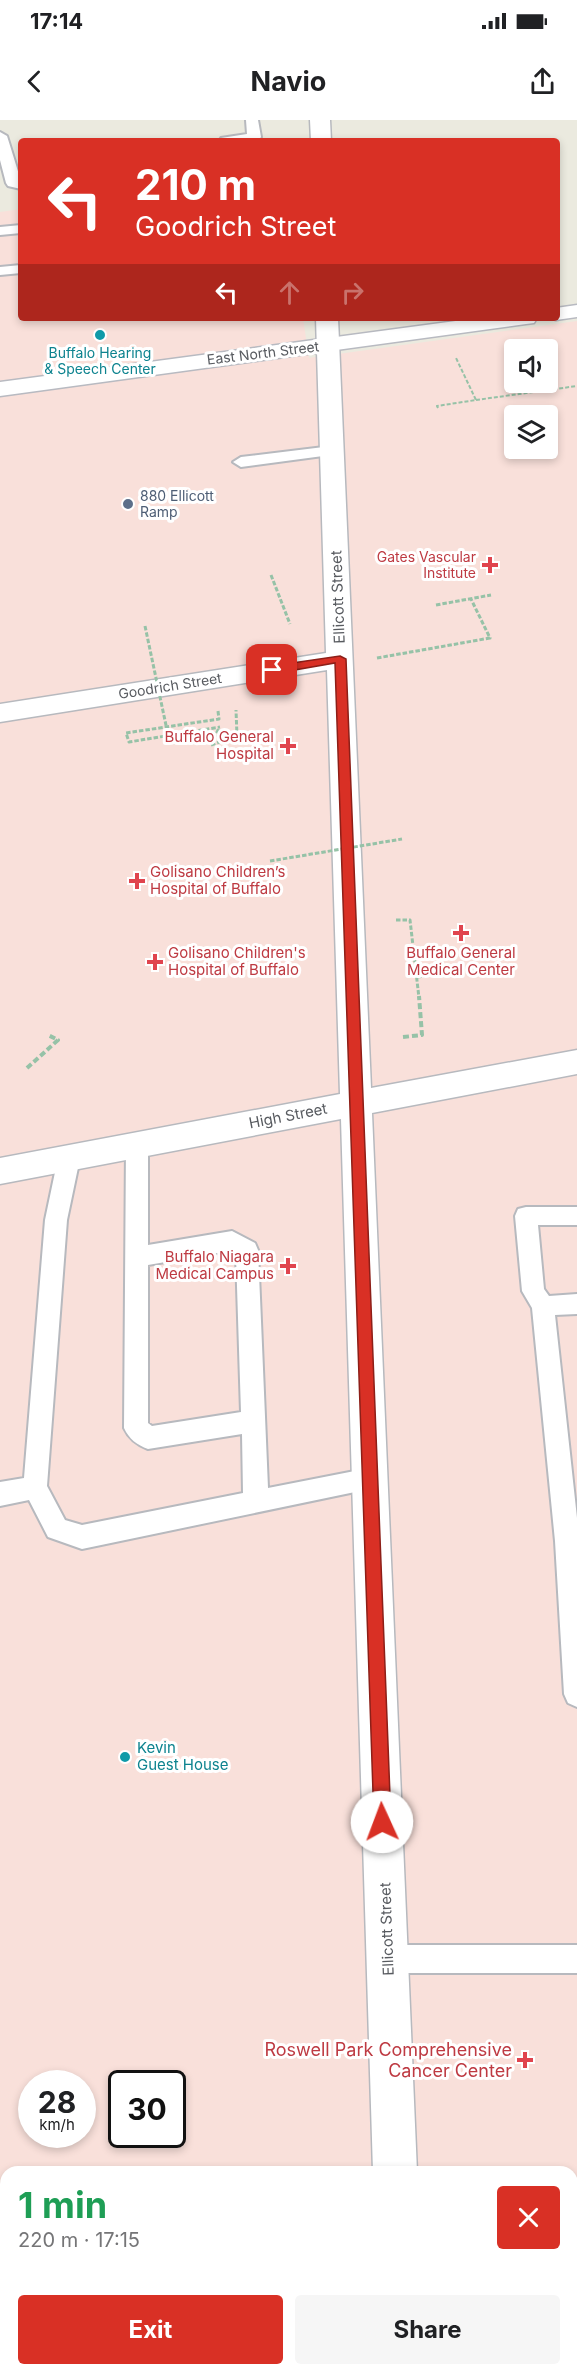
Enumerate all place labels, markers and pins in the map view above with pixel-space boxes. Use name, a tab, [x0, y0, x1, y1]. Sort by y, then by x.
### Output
marker: Buffalo Hearing & Speech Center	[93, 328, 107, 342]
place label: Buffalo Hearing & Speech Center	[44, 344, 156, 377]
place label: 880 Ellicott Ramp	[140, 487, 214, 520]
marker: 880 Ellicott Ramp	[121, 497, 135, 511]
place label: Gates Vascular Institute	[377, 548, 476, 581]
marker: Gates Vascular Institute	[481, 556, 499, 574]
pin	[246, 644, 297, 695]
place label: Buffalo General Hospital	[165, 727, 274, 763]
marker: Buffalo General Hospital	[279, 737, 297, 755]
place label: Golisano Children’s Hospital of Buffalo	[150, 862, 286, 898]
marker: Golisano Children’s Hospital of Buffalo	[128, 872, 146, 890]
marker: Buffalo General Medical Center	[452, 924, 470, 942]
place label: Golisano Children's Hospital of Buffalo	[168, 943, 306, 979]
place label: Buffalo General Medical Center	[406, 943, 516, 979]
marker: Golisano Children's Hospital of Buffalo	[146, 953, 164, 971]
place label: Buffalo Niagara Medical Campus	[155, 1247, 274, 1283]
marker: Buffalo Niagara Medical Campus	[279, 1257, 297, 1275]
place label: Kevin Guest House	[137, 1738, 229, 1774]
marker: Kevin Guest House	[118, 1750, 132, 1764]
place label: Roswell Park Comprehensive Cancer Center	[265, 2039, 512, 2081]
marker: Roswell Park Comprehensive Cancer Center	[516, 2051, 534, 2069]

